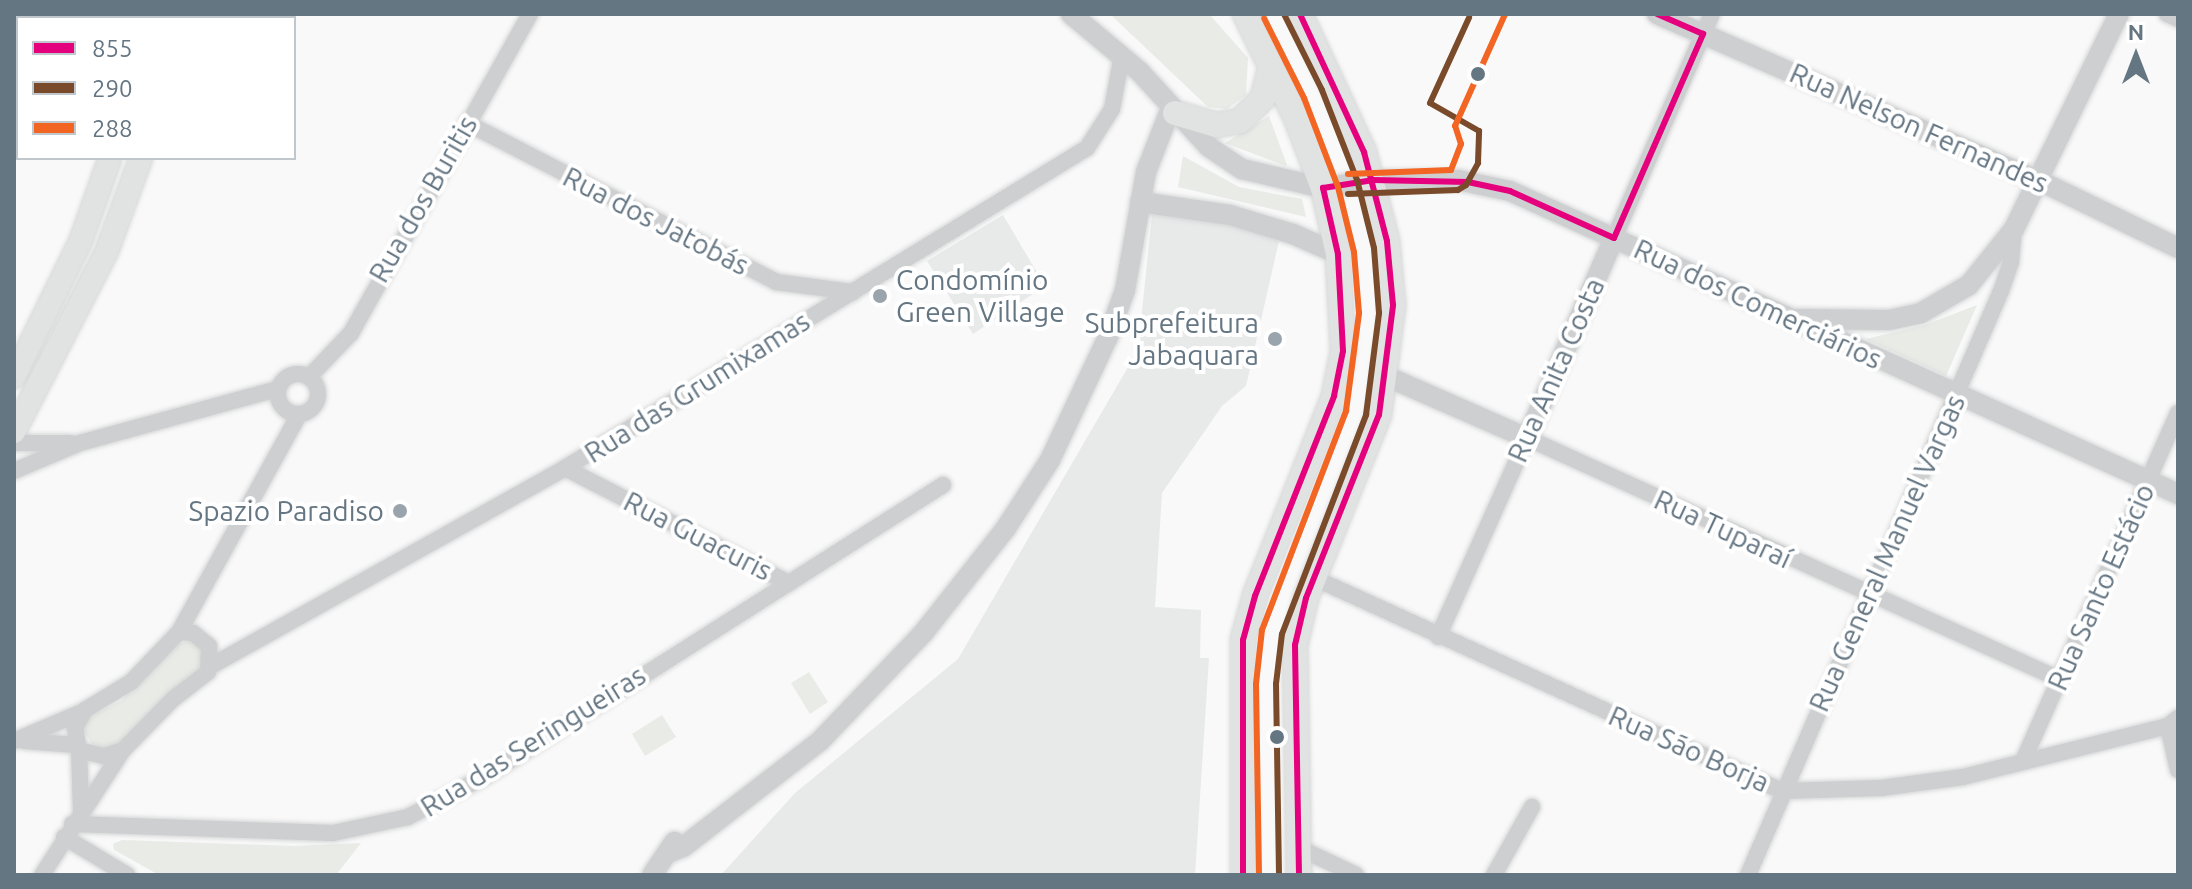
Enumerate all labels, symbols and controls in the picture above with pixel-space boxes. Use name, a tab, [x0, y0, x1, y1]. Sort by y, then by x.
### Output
legend	[16, 16, 296, 160]
north arrow	[2096, 16, 2176, 96]
text: N	[2128, 19, 2144, 44]
text: 855	[92, 35, 133, 62]
street label: Rua Nelson Fernandes	[1785, 56, 2053, 200]
unlabelled marker	[1470, 66, 1486, 82]
text: 290	[92, 75, 133, 102]
street label: Rua dos Buritis	[362, 110, 484, 288]
text: 288	[92, 115, 133, 142]
street label: Rua dos Jatobás	[557, 160, 755, 282]
street label: Rua dos Comerciários	[1629, 232, 1887, 376]
place label: Condomínio Green Village	[896, 263, 1065, 329]
street label: Rua Anita Costa	[1500, 273, 1612, 467]
marker: Condomínio Green Village	[871, 287, 889, 305]
street label: Rua das Grumixamas	[578, 304, 816, 470]
place label: Subprefeitura Jabaquara	[1085, 306, 1259, 372]
marker: Subprefeitura Jabaquara	[1266, 330, 1284, 348]
street label: Rua General Manuel Vargas	[1802, 389, 1972, 717]
street label: Rua Santo Estácio	[2040, 479, 2162, 695]
street label: Rua Tuparaí	[1649, 483, 1797, 575]
street label: Rua Guacuris	[618, 484, 778, 588]
place label: Spazio Paradiso	[189, 494, 384, 528]
marker: Spazio Paradiso	[391, 502, 409, 520]
street label: Rua das Seringueiras	[414, 658, 652, 824]
street label: Rua São Borja	[1604, 699, 1774, 799]
unlabelled marker	[1269, 729, 1285, 745]

